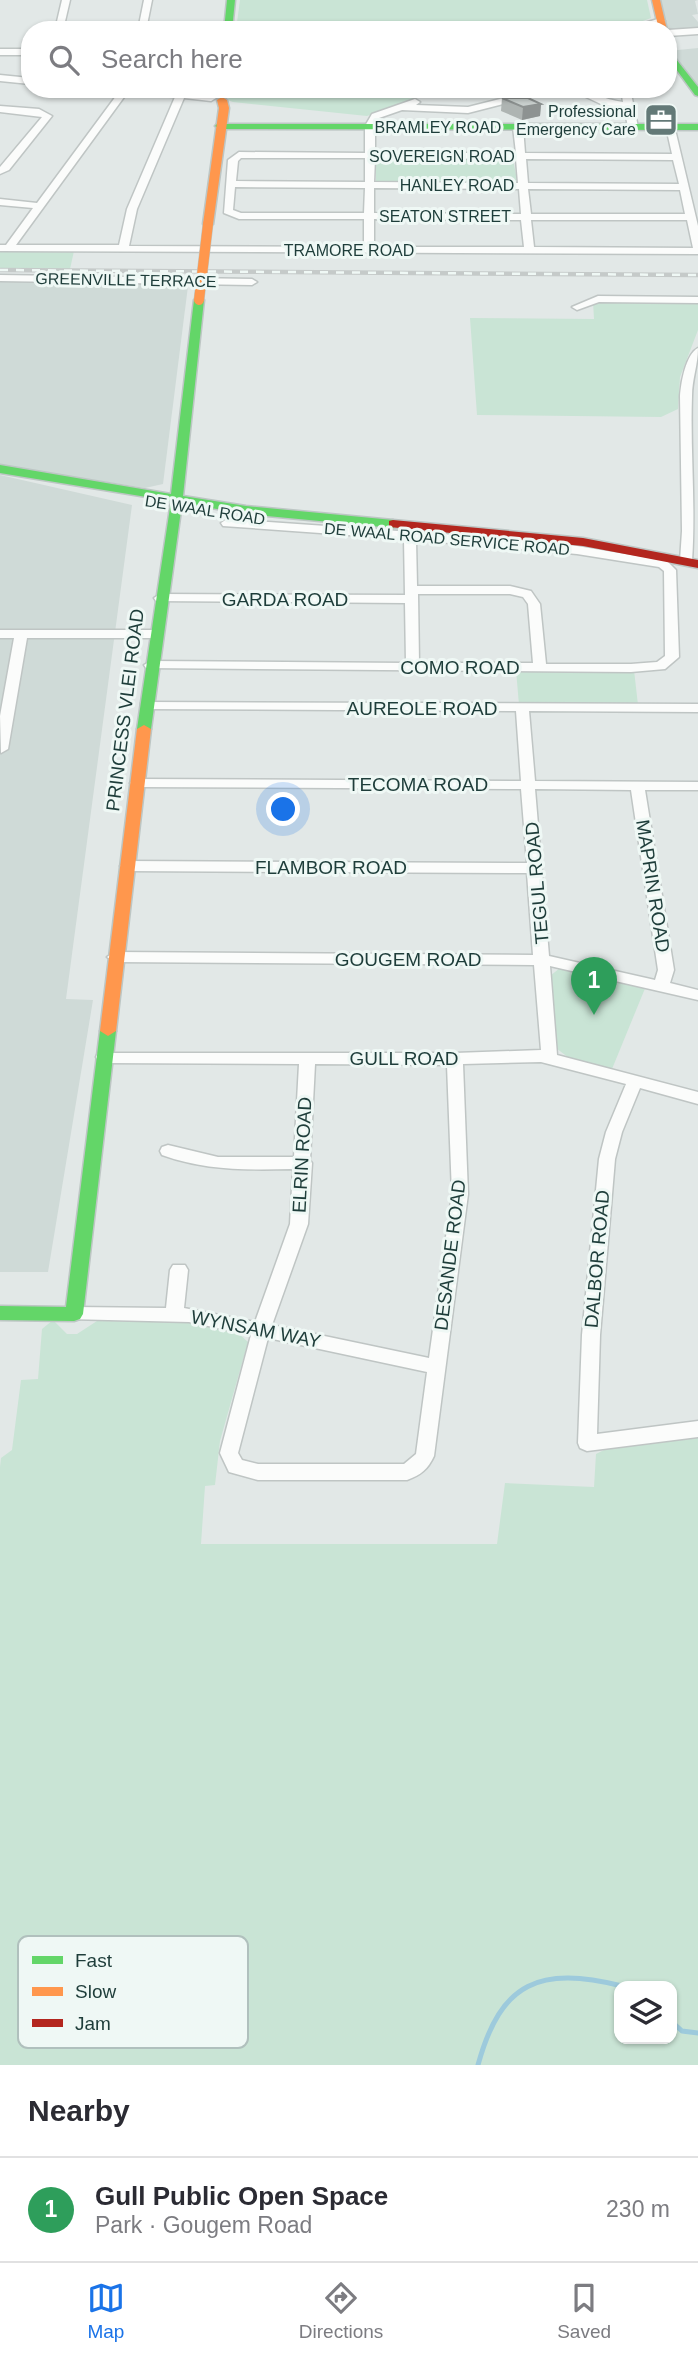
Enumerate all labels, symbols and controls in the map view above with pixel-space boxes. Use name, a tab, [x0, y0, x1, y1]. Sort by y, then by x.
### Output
search box	[21, 21, 677, 98]
icon: search	[45, 41, 83, 79]
text: Search here	[101, 44, 243, 74]
office icon: Professional Emergency Care	[642, 101, 680, 139]
place label: Professional Emergency Care	[516, 103, 636, 138]
street label: BRAMLEY ROAD	[375, 119, 501, 136]
street label: SOVEREIGN ROAD	[369, 148, 515, 165]
street label: HANLEY ROAD	[400, 177, 514, 194]
street label: SEATON STREET	[379, 208, 511, 225]
street label: TRAMORE ROAD	[284, 242, 414, 259]
street label: GREENVILLE TERRACE	[35, 270, 217, 290]
street label: DE WAAL ROAD	[144, 492, 266, 528]
street label: DE WAAL ROAD SERVICE ROAD	[323, 520, 571, 558]
street label: GARDA ROAD	[222, 589, 348, 610]
street label: PRINCESS VLEI ROAD	[102, 608, 148, 812]
street label: COMO ROAD	[400, 657, 520, 678]
street label: AUREOLE ROAD	[347, 698, 497, 719]
street label: TECOMA ROAD	[348, 774, 488, 795]
your location	[266, 792, 300, 826]
street label: MAPRIN ROAD	[632, 818, 674, 954]
street label: TEGUL ROAD	[521, 821, 553, 945]
street label: FLAMBOR ROAD	[255, 857, 407, 878]
street label: GOUGEM ROAD	[335, 949, 481, 970]
pin: 1	[571, 957, 617, 1015]
street label: GULL ROAD	[349, 1048, 459, 1069]
street label: ELRIN ROAD	[288, 1096, 316, 1214]
street label: DESANDE ROAD	[430, 1178, 470, 1332]
street label: DALBOR ROAD	[581, 1189, 613, 1329]
street label: WYNSAM WAY	[189, 1306, 323, 1352]
legend	[18, 1936, 248, 2048]
text: Fast	[75, 1950, 113, 1971]
text: Slow	[75, 1981, 116, 2002]
map controls	[614, 1981, 677, 2044]
button: layers	[614, 1981, 677, 2044]
text: Jam	[75, 2013, 111, 2034]
text: Nearby	[28, 2094, 130, 2127]
text: Gull Public Open Space	[95, 2181, 388, 2211]
text: 1	[45, 2196, 57, 2222]
text: 230 m	[606, 2196, 670, 2222]
text: Park · Gougem Road	[95, 2212, 312, 2238]
tab: Map	[87, 2279, 125, 2343]
tab: Directions	[299, 2279, 383, 2343]
tab: Saved	[557, 2279, 611, 2343]

